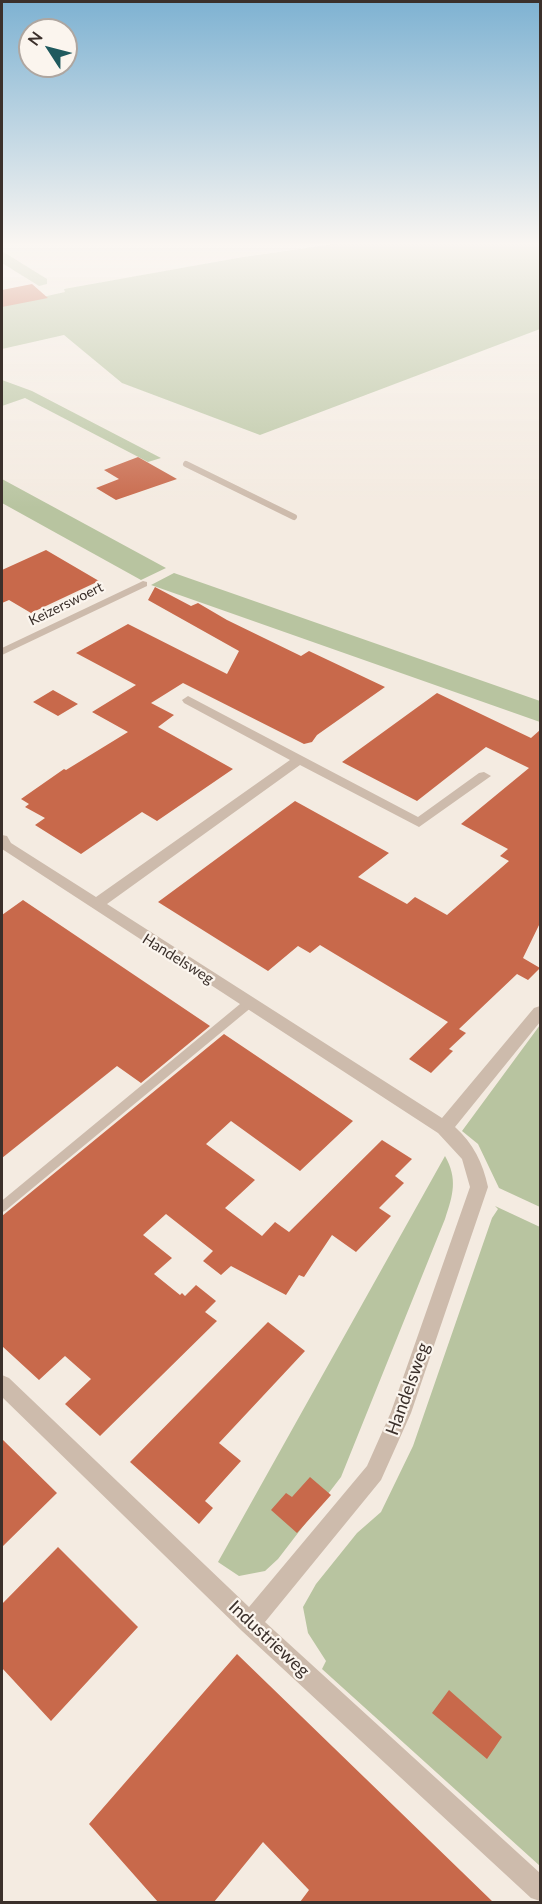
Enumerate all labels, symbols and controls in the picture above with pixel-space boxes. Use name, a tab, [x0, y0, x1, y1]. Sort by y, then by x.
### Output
north arrow	[18, 18, 78, 78]
text: N	[23, 28, 46, 49]
street label: Keizerswoert	[26, 579, 106, 629]
street label: Handelsweg	[139, 930, 217, 988]
street label: Handelsweg	[381, 1340, 435, 1438]
street label: Industrieweg	[224, 1596, 314, 1682]

